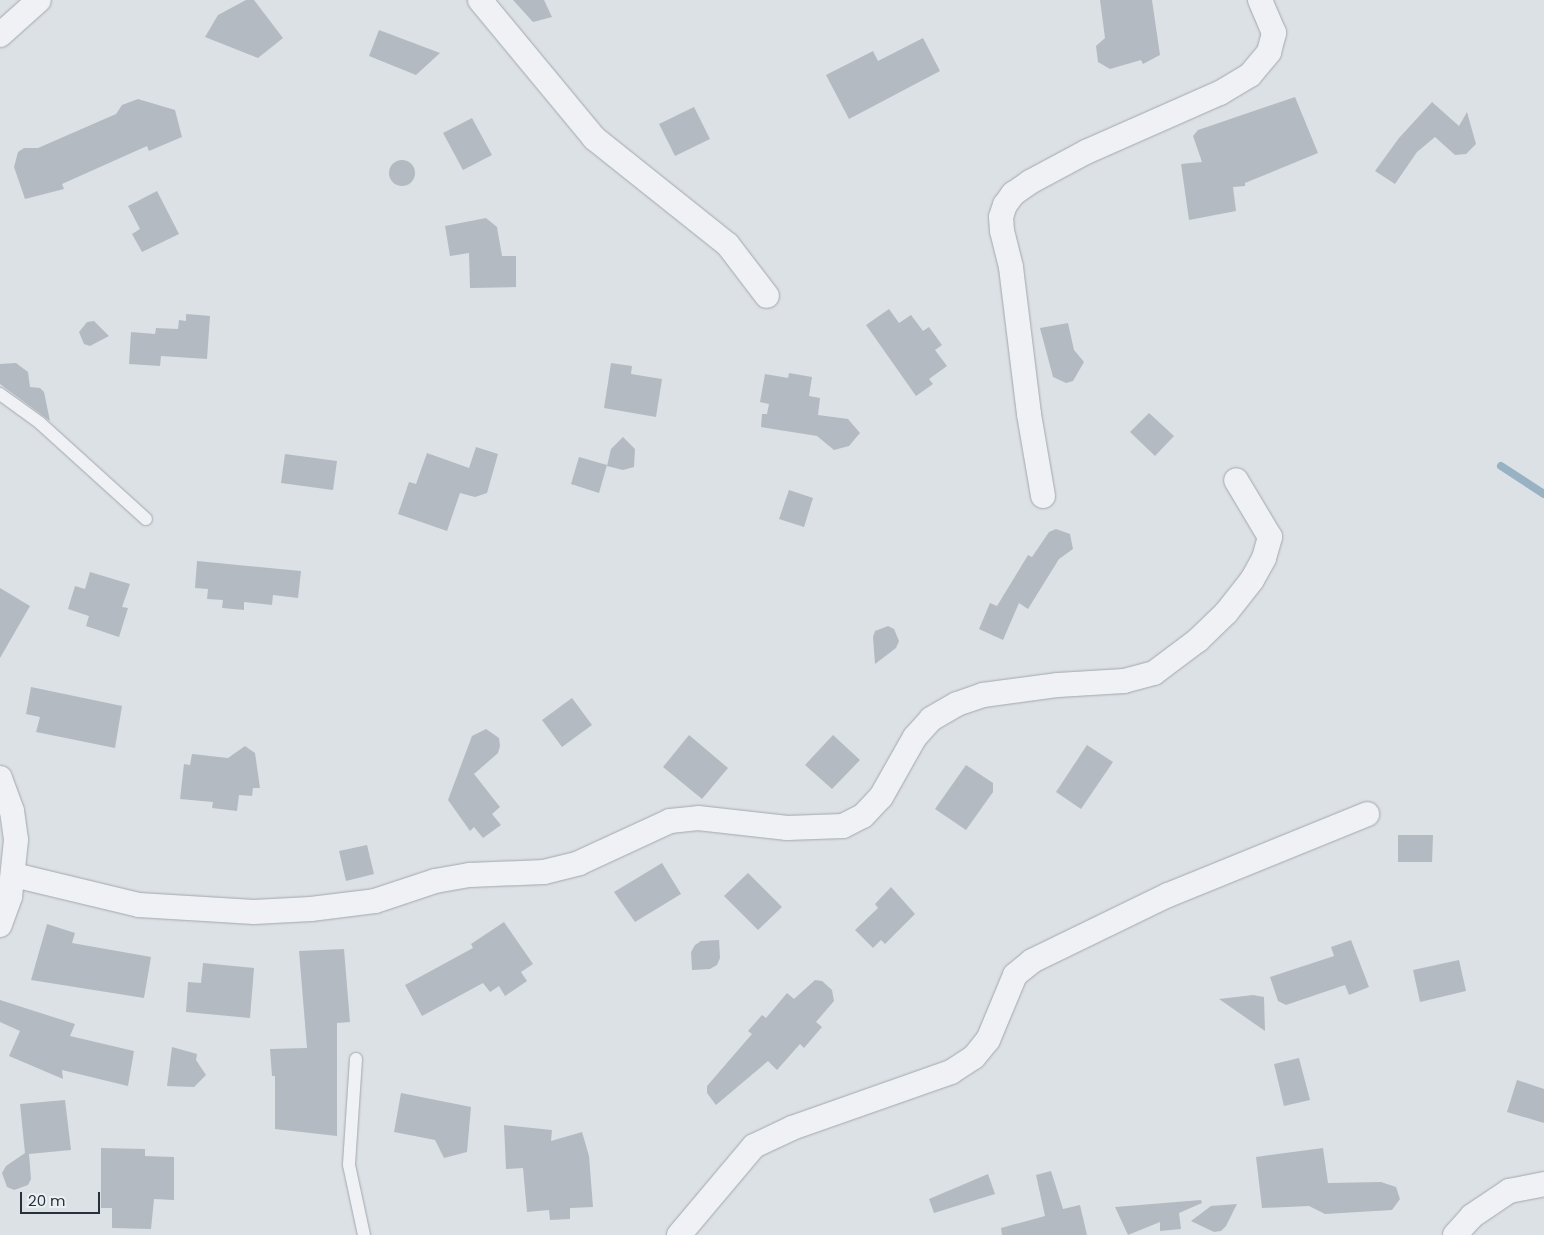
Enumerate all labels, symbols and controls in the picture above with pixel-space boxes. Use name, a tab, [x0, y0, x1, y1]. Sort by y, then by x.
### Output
scale bar	[22, 1182, 102, 1214]
text: 20 m	[28, 1190, 66, 1211]

